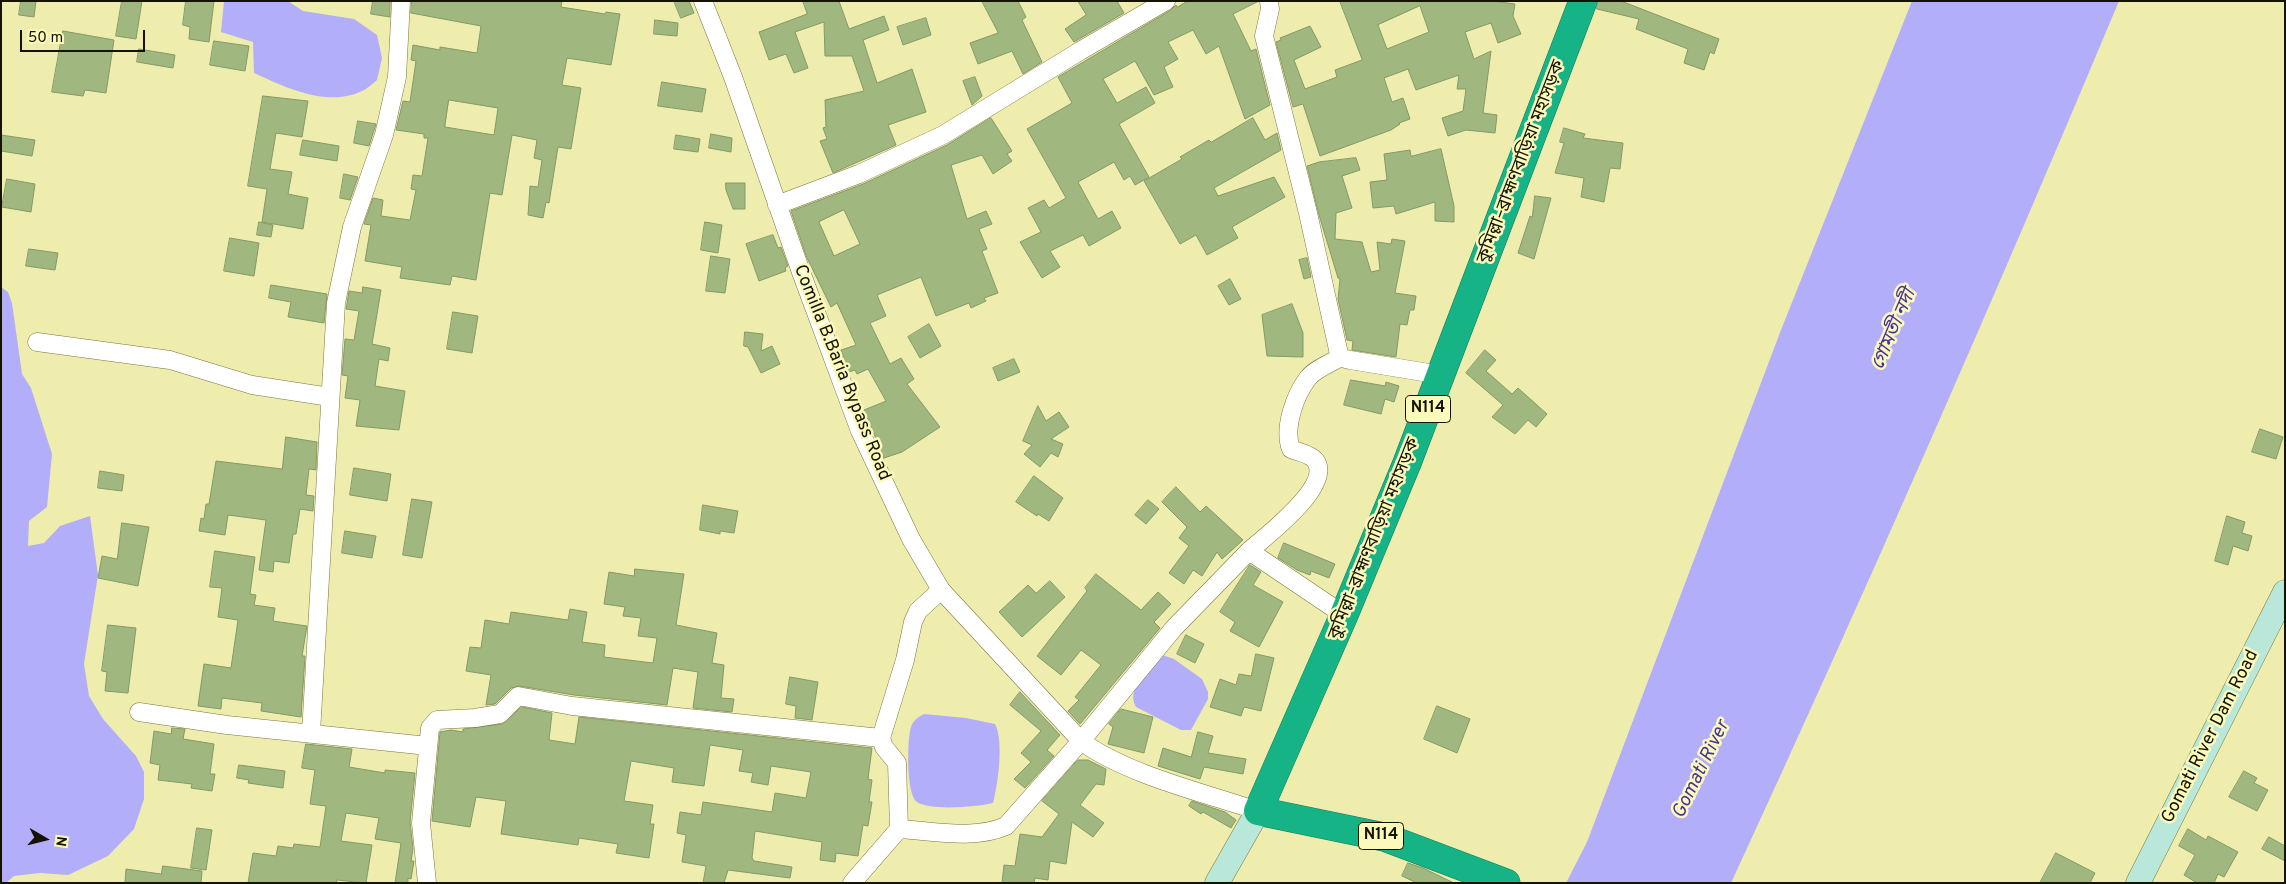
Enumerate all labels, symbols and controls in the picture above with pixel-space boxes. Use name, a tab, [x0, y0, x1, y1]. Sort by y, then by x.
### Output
scale bar	[22, 20, 148, 52]
text: 50 m	[28, 29, 63, 48]
street label: কুমিল্লা–ব্রাহ্মণবাড়িয়া মহাসড়ক	[1473, 57, 1571, 267]
street label: Comilla B.Baria Bypass Road	[788, 262, 894, 484]
water label: গোমতী নদী	[1868, 286, 1922, 374]
road number: N114	[1406, 396, 1450, 422]
street label: কুমিল্লা–ব্রাহ্মণবাড়িয়া মহাসড়ক	[1325, 435, 1425, 643]
street label: Gomati River Dam Road	[2158, 647, 2264, 827]
water label: Gomati River	[1669, 717, 1735, 823]
north arrow	[20, 814, 70, 864]
road number: N114	[1358, 822, 1404, 849]
text: N	[51, 835, 69, 847]

